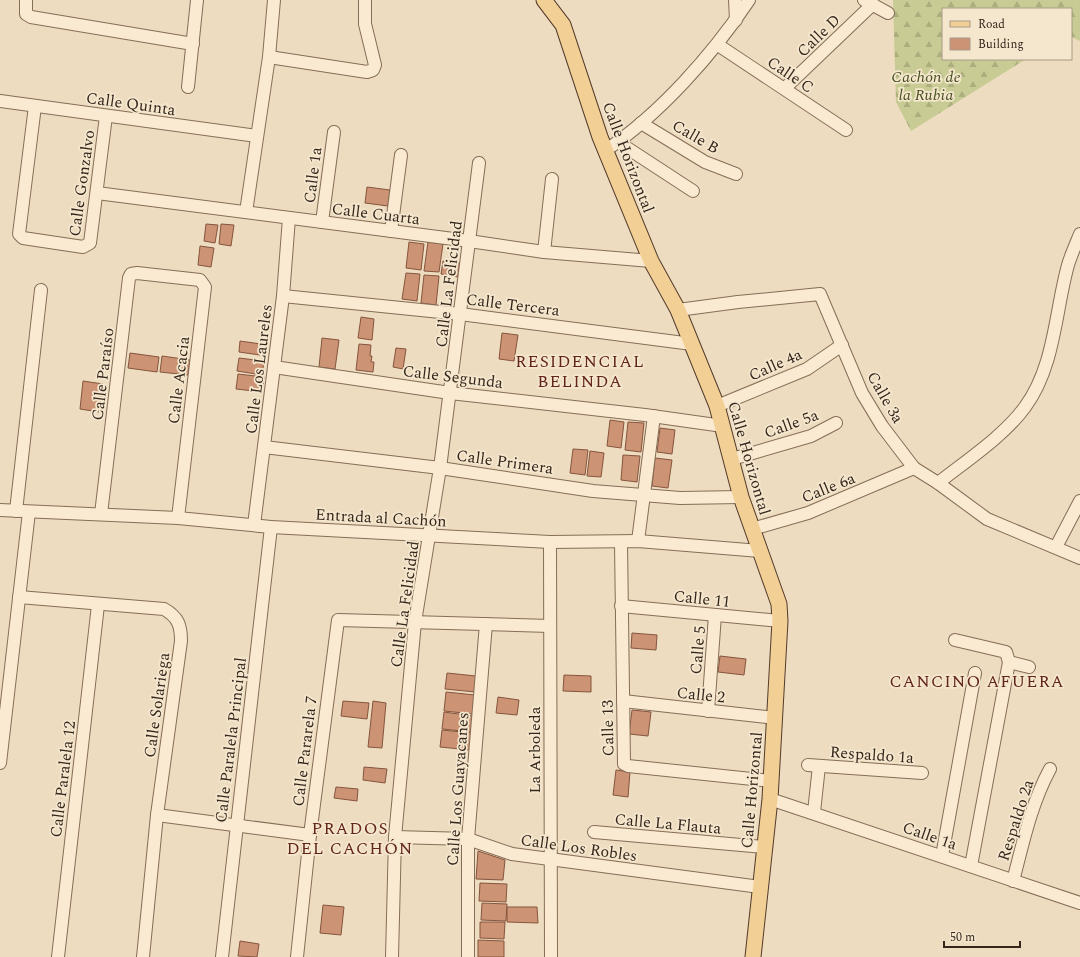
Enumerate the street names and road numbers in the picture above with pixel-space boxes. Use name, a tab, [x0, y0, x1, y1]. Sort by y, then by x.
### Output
street label: Calle D	[791, 9, 846, 63]
street label: Calle C	[762, 50, 819, 99]
street label: Calle Quinta	[85, 86, 177, 122]
street label: Calle Horizontal	[596, 98, 660, 216]
street label: Calle B	[667, 114, 724, 160]
street label: Calle Gonzalvo	[63, 128, 101, 238]
street label: Calle 1a	[298, 146, 328, 205]
street label: Calle Cuarta	[330, 197, 422, 231]
street label: Calle La Felicidad	[429, 219, 469, 349]
street label: Calle Tercera	[465, 287, 561, 323]
street label: Calle Los Laureles	[239, 303, 279, 435]
street label: Calle Paraíso	[85, 326, 121, 422]
street label: Calle Acacia	[162, 335, 196, 425]
street label: Calle 4a	[745, 342, 806, 387]
street label: Calle Segunda	[401, 359, 505, 395]
street label: Calle 3a	[861, 367, 910, 428]
street label: Calle Horizontal	[721, 399, 777, 518]
street label: Calle 5a	[761, 403, 822, 445]
street label: Calle Primera	[455, 443, 555, 481]
street label: Calle 6a	[798, 466, 859, 510]
street label: Entrada al Cachón	[315, 503, 447, 533]
street label: Calle La Felicidad	[384, 539, 426, 669]
street label: Calle 11	[673, 584, 731, 614]
street label: Calle 5	[684, 625, 712, 675]
street label: Calle Solariega	[138, 651, 176, 759]
street label: Calle Paralela Principal	[209, 656, 253, 824]
street label: Calle 2	[676, 681, 726, 709]
street label: Calle Pararela 7	[286, 694, 324, 808]
street label: Calle 13	[596, 700, 620, 756]
street label: La Arboleda	[523, 706, 547, 794]
street label: Calle Los Guayacanes	[441, 711, 475, 867]
street label: Calle Paralela 12	[44, 719, 82, 839]
street label: Calle Horizontal	[735, 731, 769, 849]
street label: Respaldo 1a	[829, 740, 915, 770]
street label: Respaldo 2a	[992, 776, 1040, 864]
street label: Calle La Flauta	[614, 807, 722, 841]
street label: Calle 1a	[899, 815, 960, 857]
street label: Calle Los Robles	[519, 828, 639, 868]

